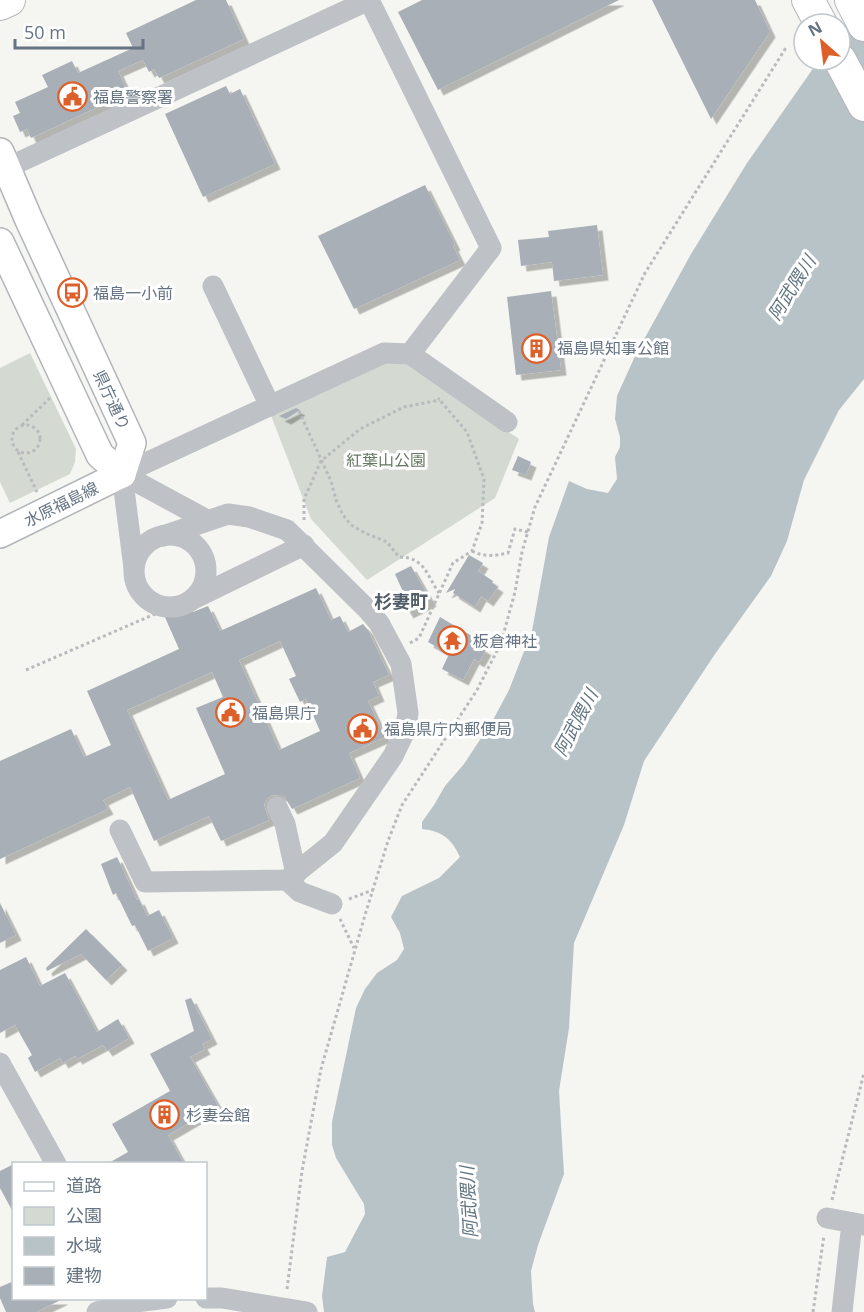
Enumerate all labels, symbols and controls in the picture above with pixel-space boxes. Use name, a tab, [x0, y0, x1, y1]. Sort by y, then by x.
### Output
scale bar	[15, 12, 142, 50]
north arrow	[792, 12, 852, 72]
text: N	[804, 16, 826, 42]
text: 50 m	[24, 20, 66, 44]
public building icon: 福島警察署	[56, 81, 88, 113]
place label: 福島警察署	[93, 86, 173, 108]
water label: 阿武隈川	[762, 249, 821, 324]
bus stop icon: 福島一小前	[56, 277, 88, 309]
place label: 福島一小前	[93, 282, 173, 304]
building icon: 福島県知事公館	[520, 332, 552, 364]
place label: 福島県知事公館	[557, 337, 669, 359]
street label: 県庁通り	[89, 366, 135, 434]
park label: 紅葉山公園	[346, 449, 426, 471]
street label: 水原福島線	[20, 477, 102, 531]
district label: 杉妻町	[374, 589, 428, 613]
temple icon: 板倉神社	[436, 625, 468, 657]
place label: 板倉神社	[473, 630, 537, 652]
water label: 阿武隈川	[548, 683, 604, 760]
public building icon: 福島県庁	[215, 697, 247, 729]
place label: 福島県庁	[252, 702, 316, 724]
public building icon: 福島県庁内郵便局	[347, 713, 379, 745]
place label: 福島県庁内郵便局	[384, 718, 512, 740]
building icon: 杉妻会館	[149, 1099, 181, 1131]
place label: 杉妻会館	[186, 1104, 250, 1126]
legend	[12, 1162, 207, 1300]
water label: 阿武隈川	[454, 1163, 482, 1239]
text: 道路	[66, 1173, 102, 1197]
text: 公園	[66, 1203, 102, 1227]
text: 水域	[66, 1233, 102, 1257]
text: 建物	[66, 1263, 102, 1287]

